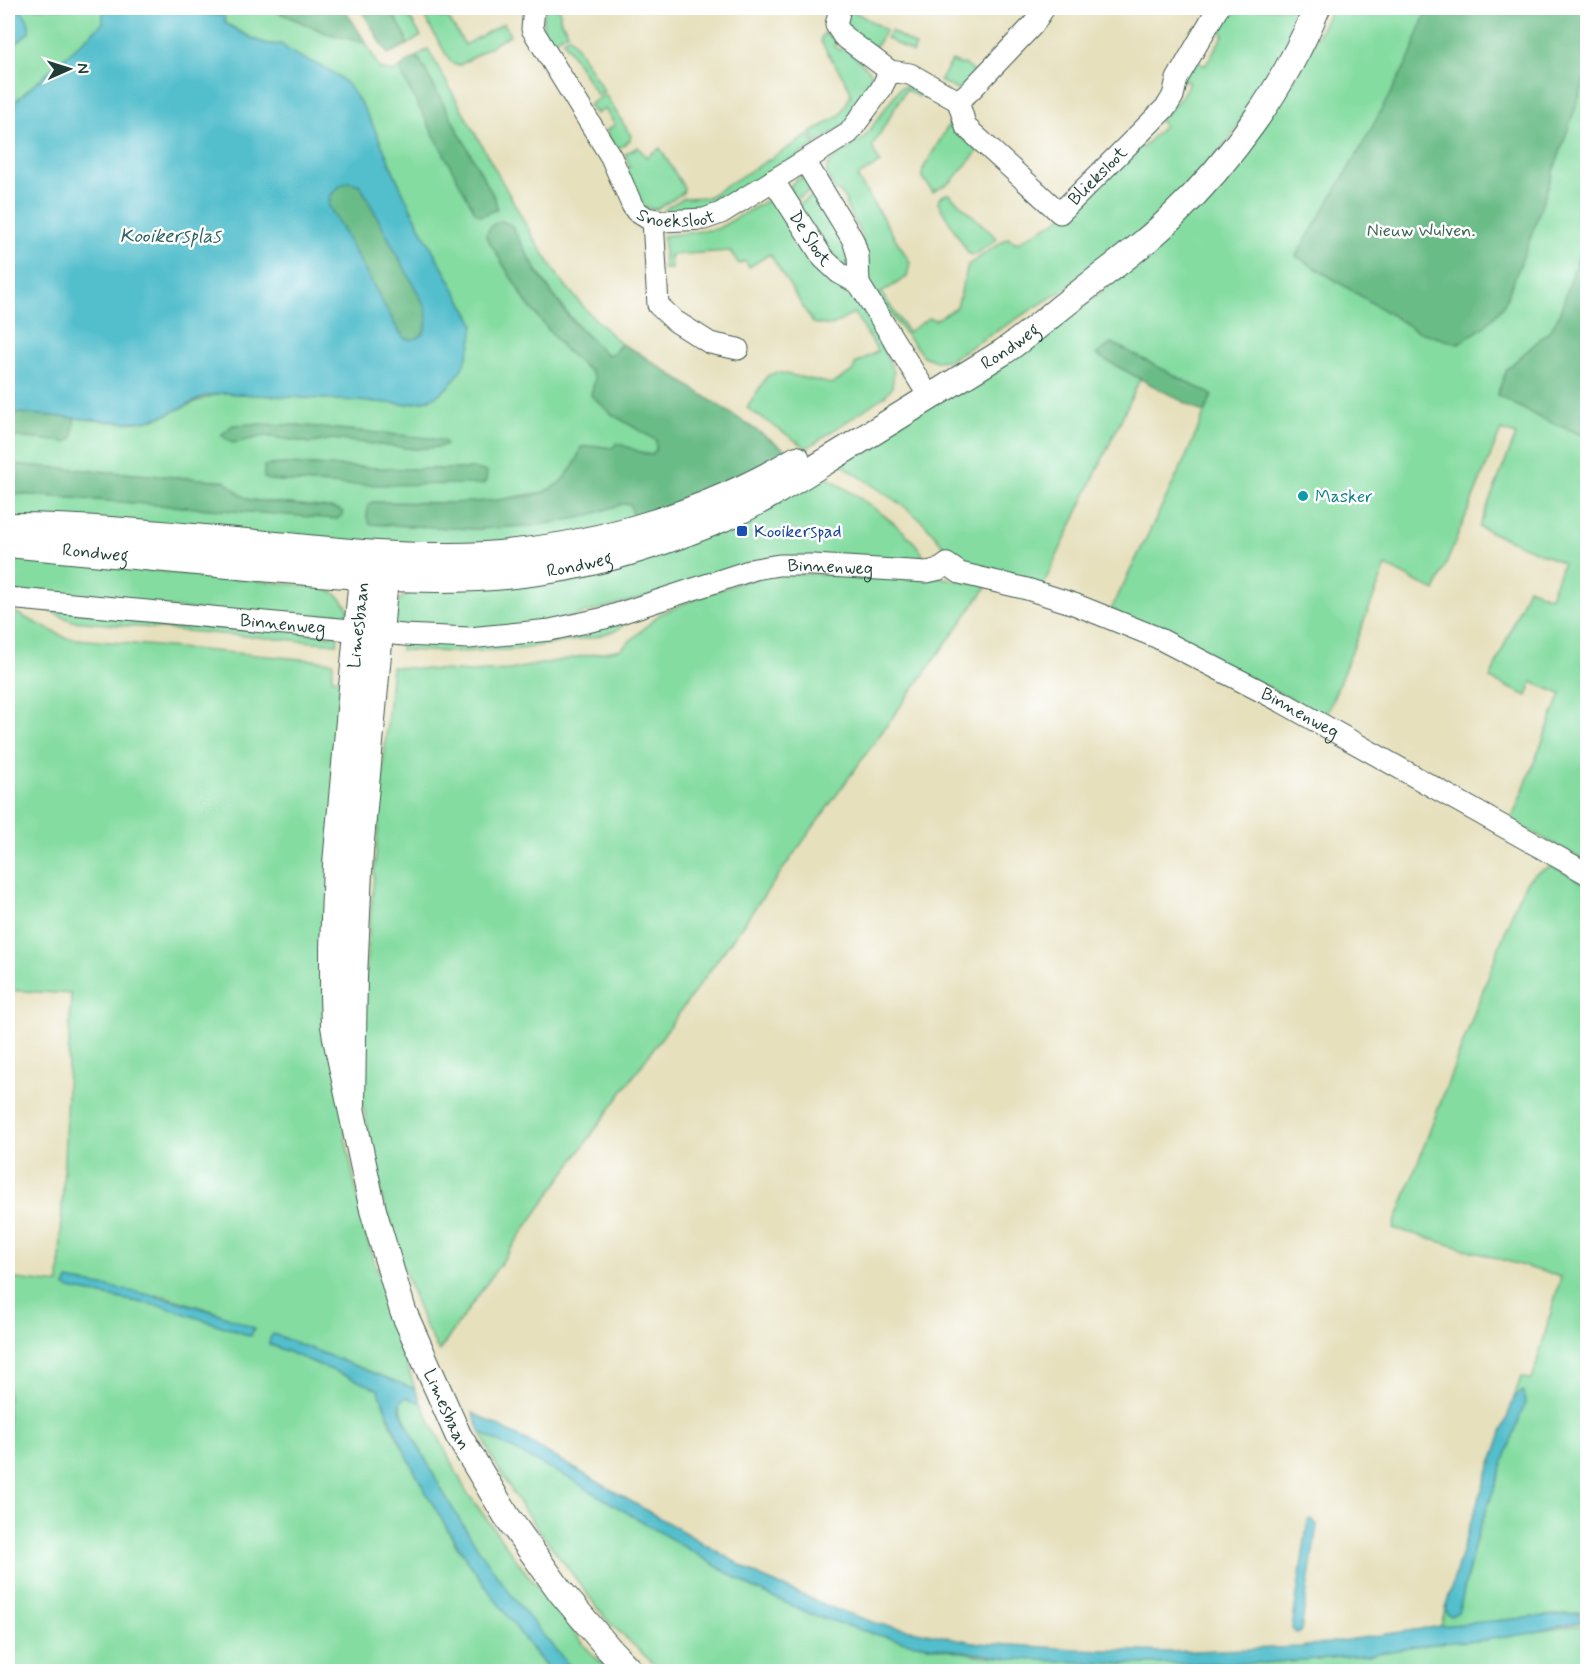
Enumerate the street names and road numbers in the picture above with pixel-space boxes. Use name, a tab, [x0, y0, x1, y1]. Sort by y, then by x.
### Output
street label: Blieksloot	[1063, 141, 1133, 211]
street label: Snoeksloot	[631, 203, 718, 234]
street label: De Sloot	[783, 206, 836, 273]
street label: Rondweg	[976, 318, 1046, 376]
street label: Rondweg	[61, 538, 130, 570]
street label: Rondweg	[545, 546, 616, 584]
street label: Binnenweg	[787, 554, 874, 583]
street label: Limesbaan	[343, 581, 375, 669]
street label: Binnenweg	[239, 609, 327, 642]
street label: Binnenweg	[1257, 682, 1343, 746]
street label: Limesbaan	[417, 1365, 475, 1455]

